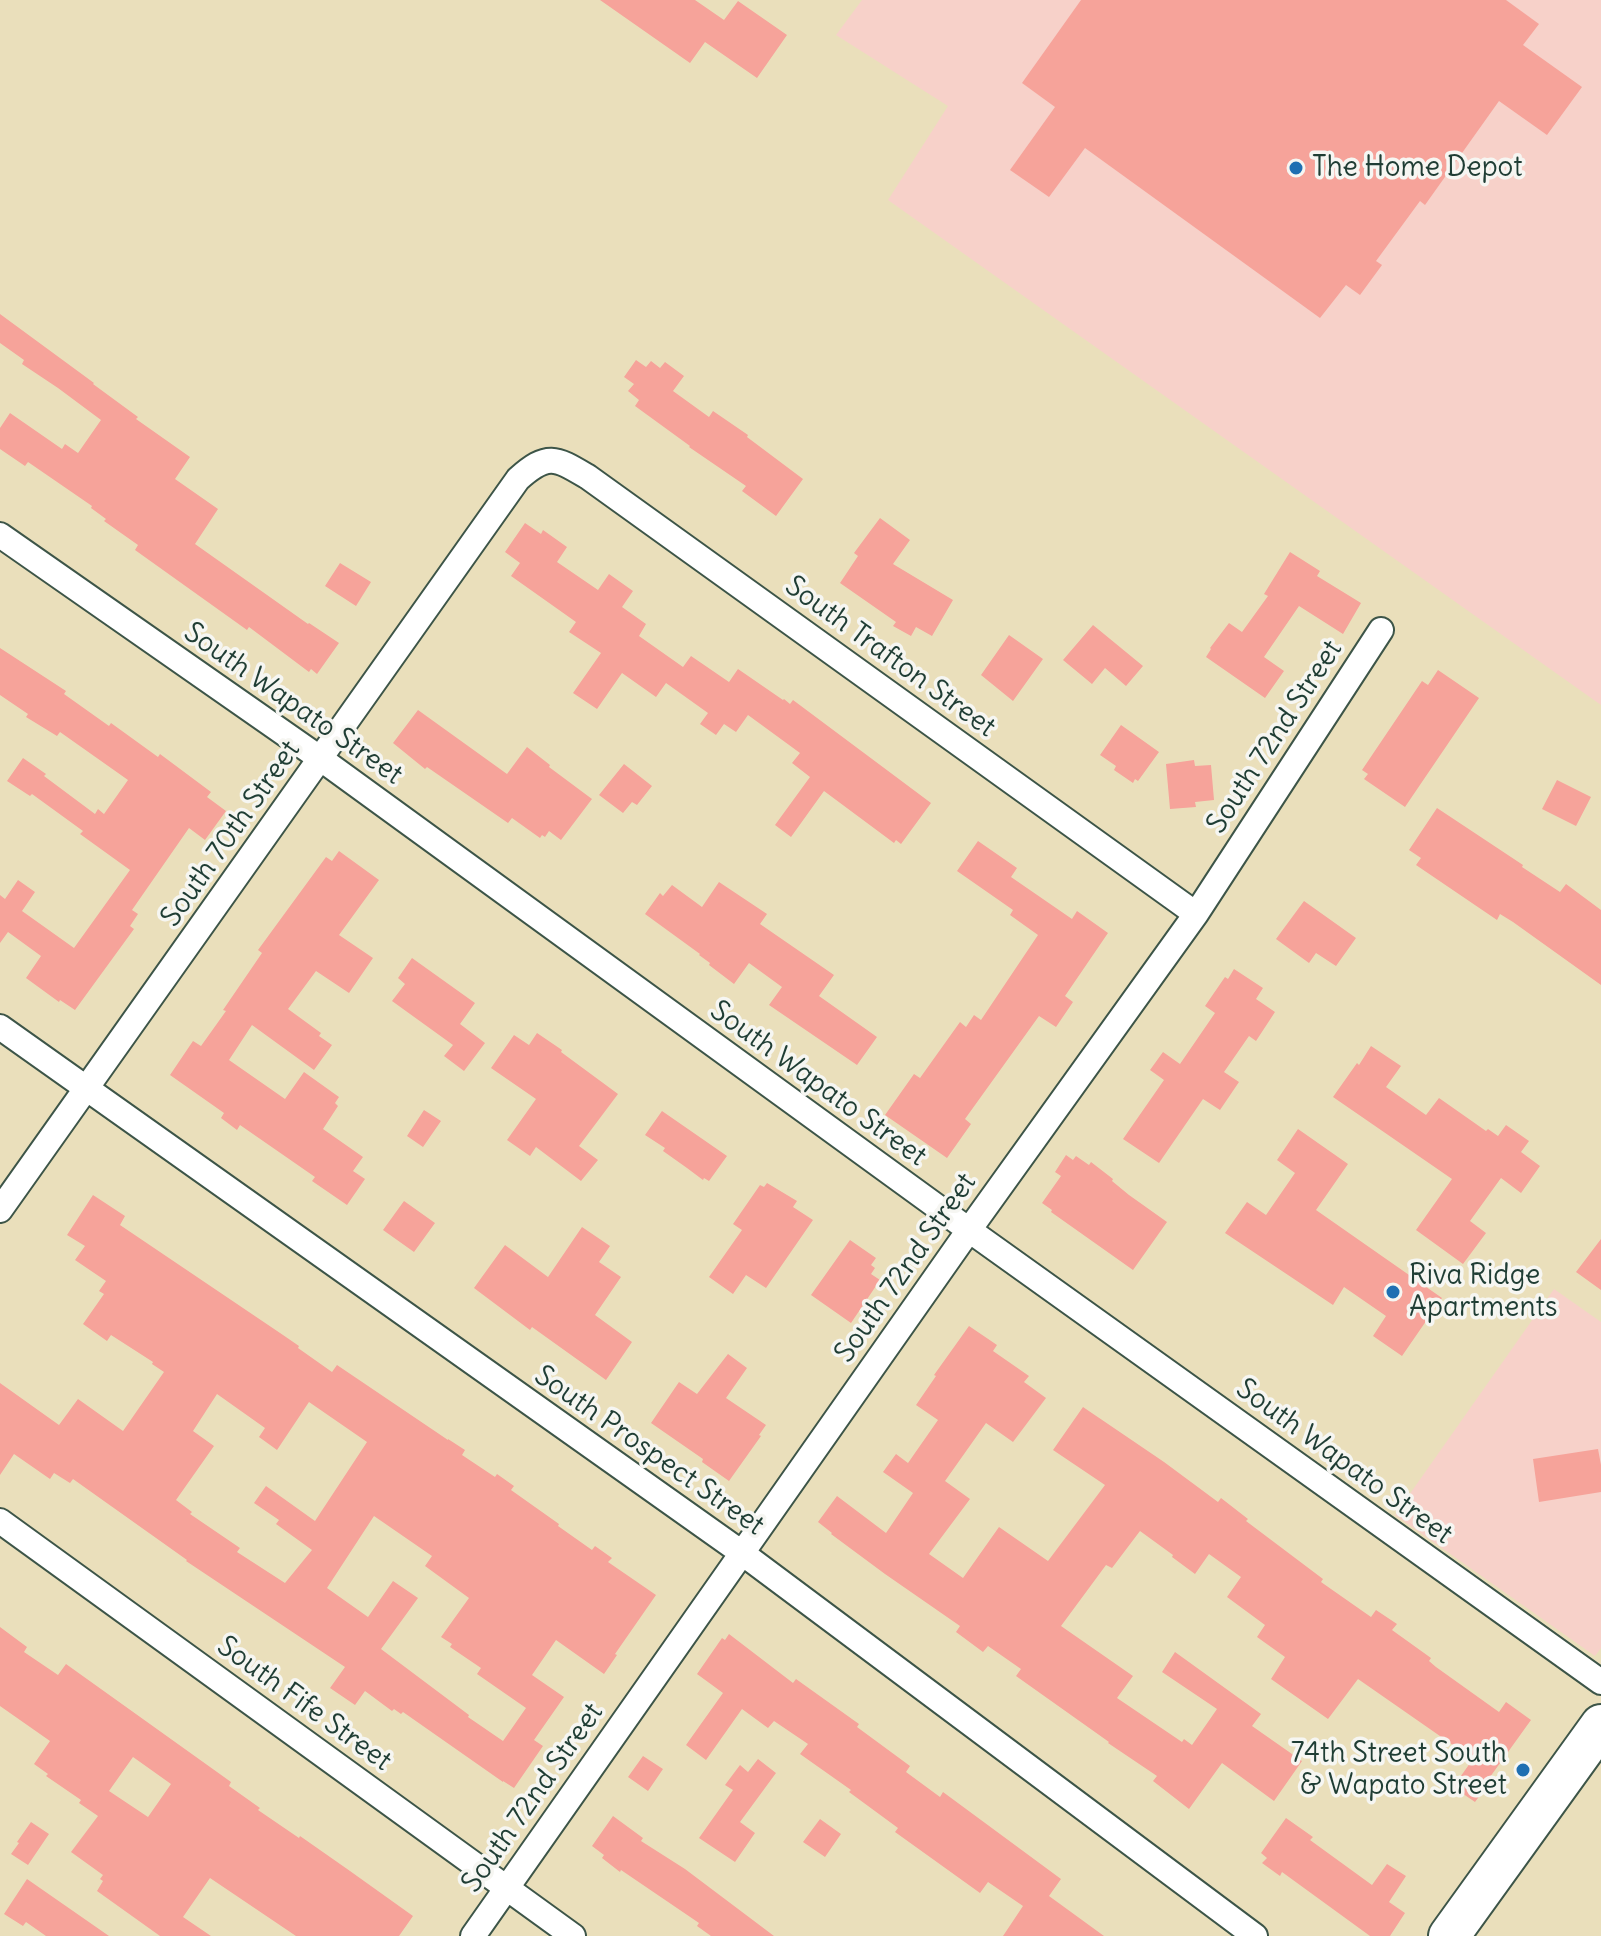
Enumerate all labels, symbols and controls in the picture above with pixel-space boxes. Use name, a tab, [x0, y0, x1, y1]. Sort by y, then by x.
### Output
place label: The Home Depot	[1312, 151, 1523, 185]
marker: The Home Depot	[1287, 159, 1305, 177]
street label: South Trafton Street	[778, 569, 1002, 745]
street label: South Wapato Street	[177, 616, 409, 792]
street label: South 72nd Street	[1200, 634, 1350, 840]
street label: South 70th Street	[154, 735, 308, 933]
street label: South Wapato Street	[703, 994, 933, 1174]
street label: South 72nd Street	[828, 1167, 984, 1369]
place label: Riva Ridge Apartments	[1409, 1259, 1558, 1325]
marker: Riva Ridge Apartments	[1384, 1283, 1402, 1301]
street label: South Prospect Street	[528, 1359, 770, 1543]
street label: South Wapato Street	[1229, 1372, 1459, 1552]
street label: South Fife Street	[210, 1630, 398, 1778]
street label: South 72nd Street	[455, 1697, 611, 1899]
place label: 74th Street South & Wapato Street	[1291, 1737, 1507, 1803]
marker: 74th Street South & Wapato Street	[1514, 1761, 1532, 1779]

